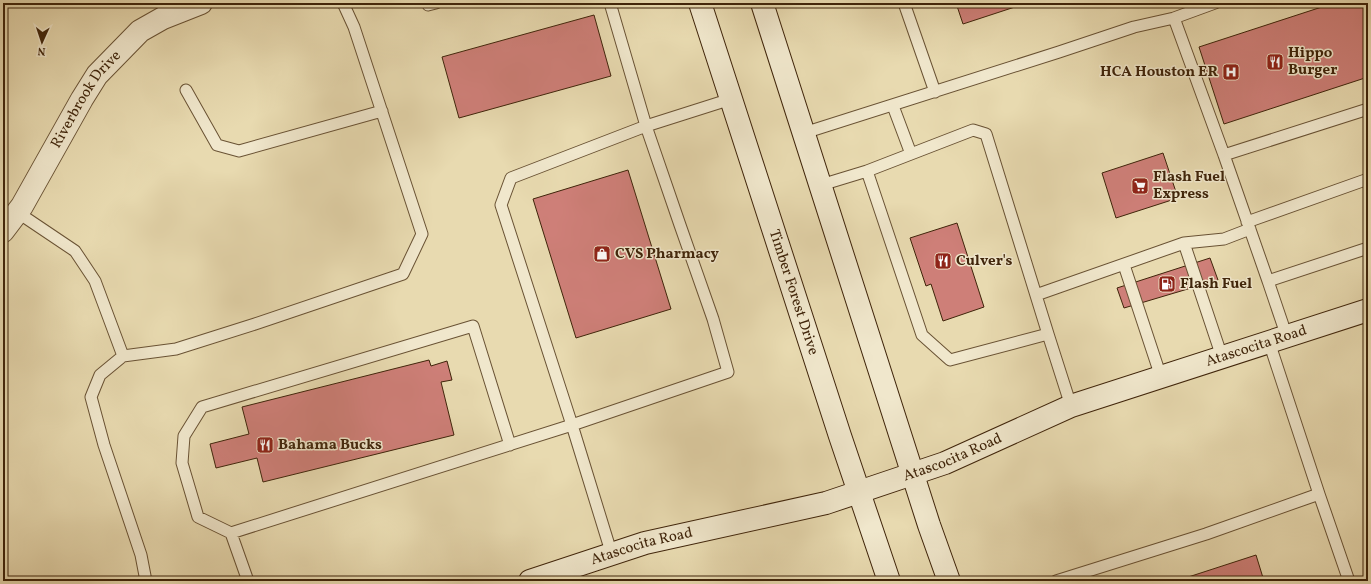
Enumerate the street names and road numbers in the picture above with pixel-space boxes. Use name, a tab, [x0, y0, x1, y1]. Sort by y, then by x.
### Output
street label: Riverbrook Drive	[46, 46, 126, 152]
street label: Timber Forest Drive	[763, 227, 824, 358]
street label: Atascocita Road	[1203, 320, 1309, 372]
street label: Atascocita Road	[900, 428, 1005, 487]
street label: Atascocita Road	[588, 522, 695, 571]

